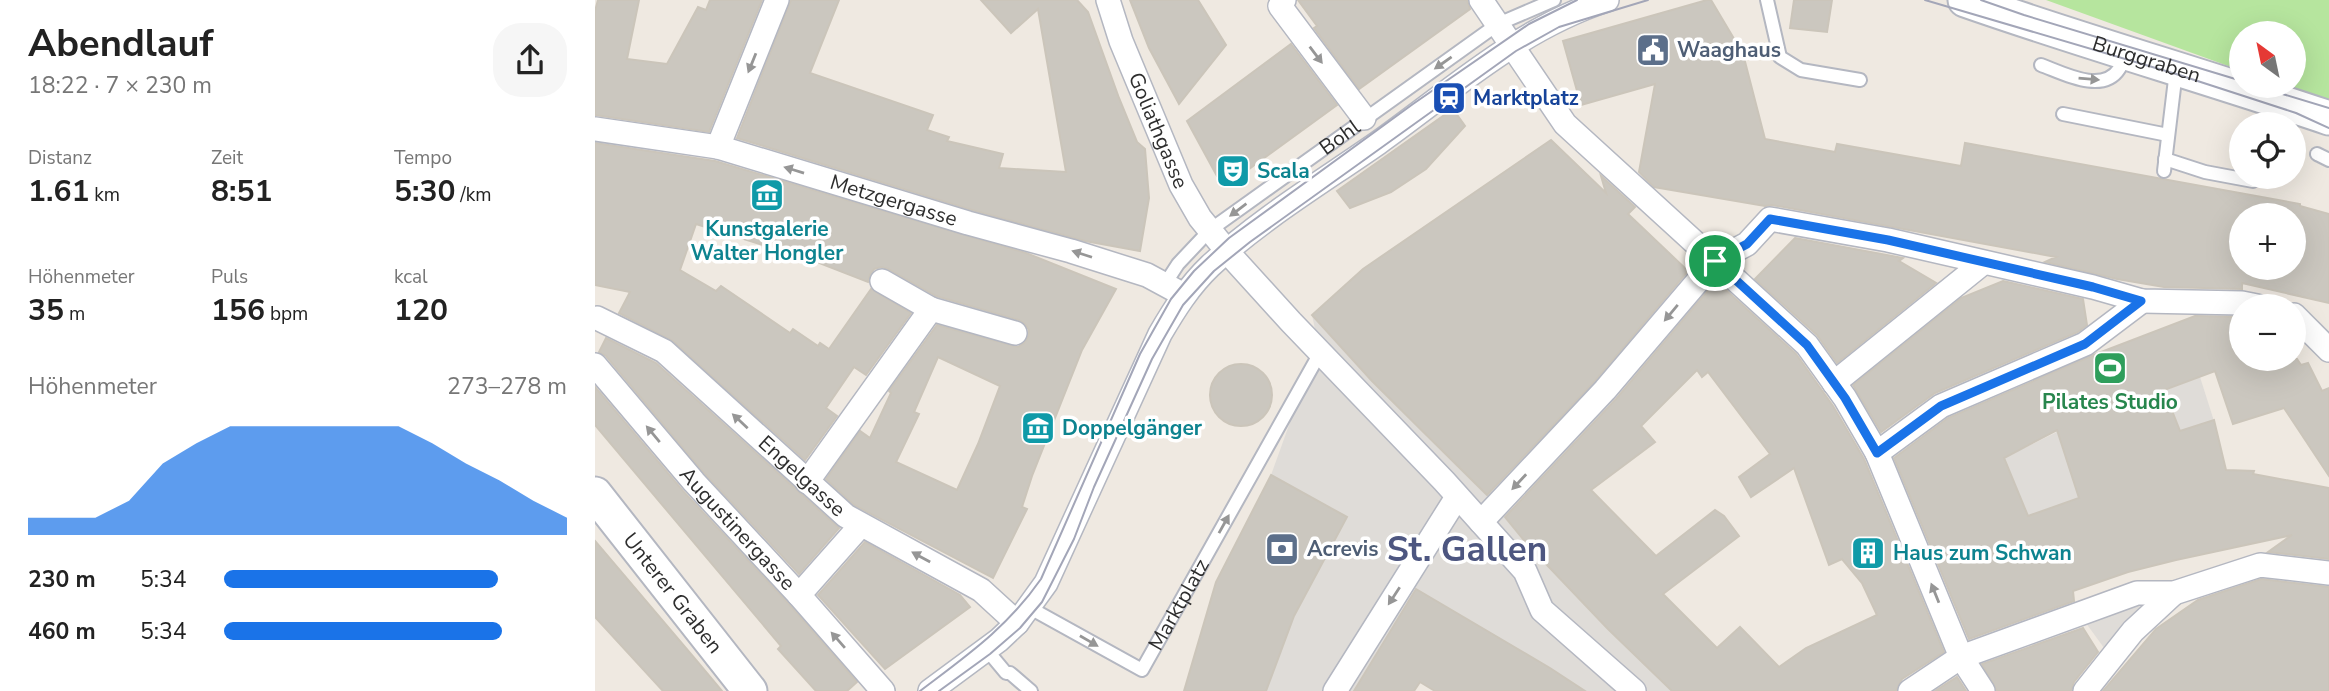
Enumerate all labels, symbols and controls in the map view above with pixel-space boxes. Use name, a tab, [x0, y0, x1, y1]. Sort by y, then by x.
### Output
text: Abendlauf	[28, 18, 213, 69]
north arrow	[2229, 21, 2307, 98]
map controls	[2229, 21, 2306, 371]
button: share	[493, 23, 567, 97]
street label: Burggraben	[2089, 29, 2204, 89]
public building icon: Waaghaus	[1634, 31, 1672, 69]
place label: Waaghaus	[1677, 36, 1781, 64]
one-way arrow	[1309, 46, 1323, 64]
one-way arrow	[746, 53, 757, 74]
one-way arrow	[1434, 56, 1452, 70]
street label: Goliathgasse	[1122, 68, 1195, 193]
text: 18:22 · 7 × 230 m	[28, 70, 212, 101]
one-way arrow	[2078, 74, 2100, 85]
station icon: Marktplatz	[1430, 79, 1468, 117]
place label: Marktplatz	[1473, 84, 1579, 112]
button: locate	[2229, 112, 2306, 189]
street label: Bohl	[1314, 113, 1366, 162]
text: Distanz	[28, 145, 92, 171]
text: Zeit	[211, 145, 243, 171]
text: Tempo	[394, 145, 452, 171]
theatre icon: Scala	[1214, 152, 1252, 190]
place label: Scala	[1257, 157, 1310, 185]
one-way arrow	[783, 164, 804, 174]
street label: Metzgergasse	[827, 168, 961, 233]
text: 1.61	[28, 171, 89, 212]
text: 8:51	[211, 171, 272, 212]
text: 5:30	[394, 171, 455, 212]
museum icon: Kunstgalerie Walter Hongler	[748, 176, 786, 214]
text: km	[89, 182, 120, 208]
text: /km	[455, 182, 491, 208]
one-way arrow	[1229, 202, 1247, 217]
button: +	[2229, 203, 2306, 280]
place label: Kunstgalerie Walter Hongler	[691, 215, 844, 267]
pin	[1685, 231, 1745, 291]
icon: arrive	[1696, 242, 1734, 280]
one-way arrow	[1072, 249, 1093, 259]
text: Höhenmeter	[28, 264, 135, 290]
text: Puls	[211, 264, 248, 290]
text: kcal	[394, 264, 428, 290]
text: 35	[28, 290, 64, 331]
text: 156	[211, 290, 265, 331]
text: 120	[394, 290, 448, 331]
button: −	[2229, 294, 2306, 371]
text: m	[64, 301, 85, 327]
text: bpm	[265, 301, 308, 327]
one-way arrow	[1664, 305, 1679, 322]
sports icon: Pilates Studio	[2091, 349, 2129, 387]
text: Höhenmeter	[28, 371, 157, 402]
text: 273–278 m	[447, 371, 567, 402]
place label: Pilates Studio	[2042, 388, 2178, 416]
museum icon: Doppelgänger	[1019, 409, 1057, 447]
one-way arrow	[731, 413, 749, 429]
place label: Doppelgänger	[1062, 414, 1203, 442]
one-way arrow	[645, 425, 661, 443]
street label: Engelgasse	[752, 429, 852, 523]
street label: Augustinergasse	[673, 461, 802, 596]
one-way arrow	[1511, 473, 1527, 490]
one-way arrow	[1218, 515, 1230, 534]
district label: St. Gallen	[1387, 526, 1547, 573]
street label: Unterer Graben	[617, 527, 729, 659]
bank icon: Acrevis	[1263, 530, 1301, 568]
building icon: Haus zum Schwan	[1849, 534, 1887, 572]
place label: Acrevis	[1307, 535, 1378, 563]
place label: Haus zum Schwan	[1893, 539, 2072, 567]
one-way arrow	[911, 551, 930, 563]
street label: Marktplatz	[1142, 554, 1216, 655]
text: 230 m	[28, 564, 96, 595]
text: 5:34	[140, 564, 187, 595]
one-way arrow	[1929, 583, 1940, 604]
one-way arrow	[1388, 586, 1401, 606]
text: 460 m	[28, 616, 96, 647]
text: 5:34	[140, 616, 187, 647]
one-way arrow	[830, 632, 846, 649]
one-way arrow	[1080, 635, 1099, 647]

